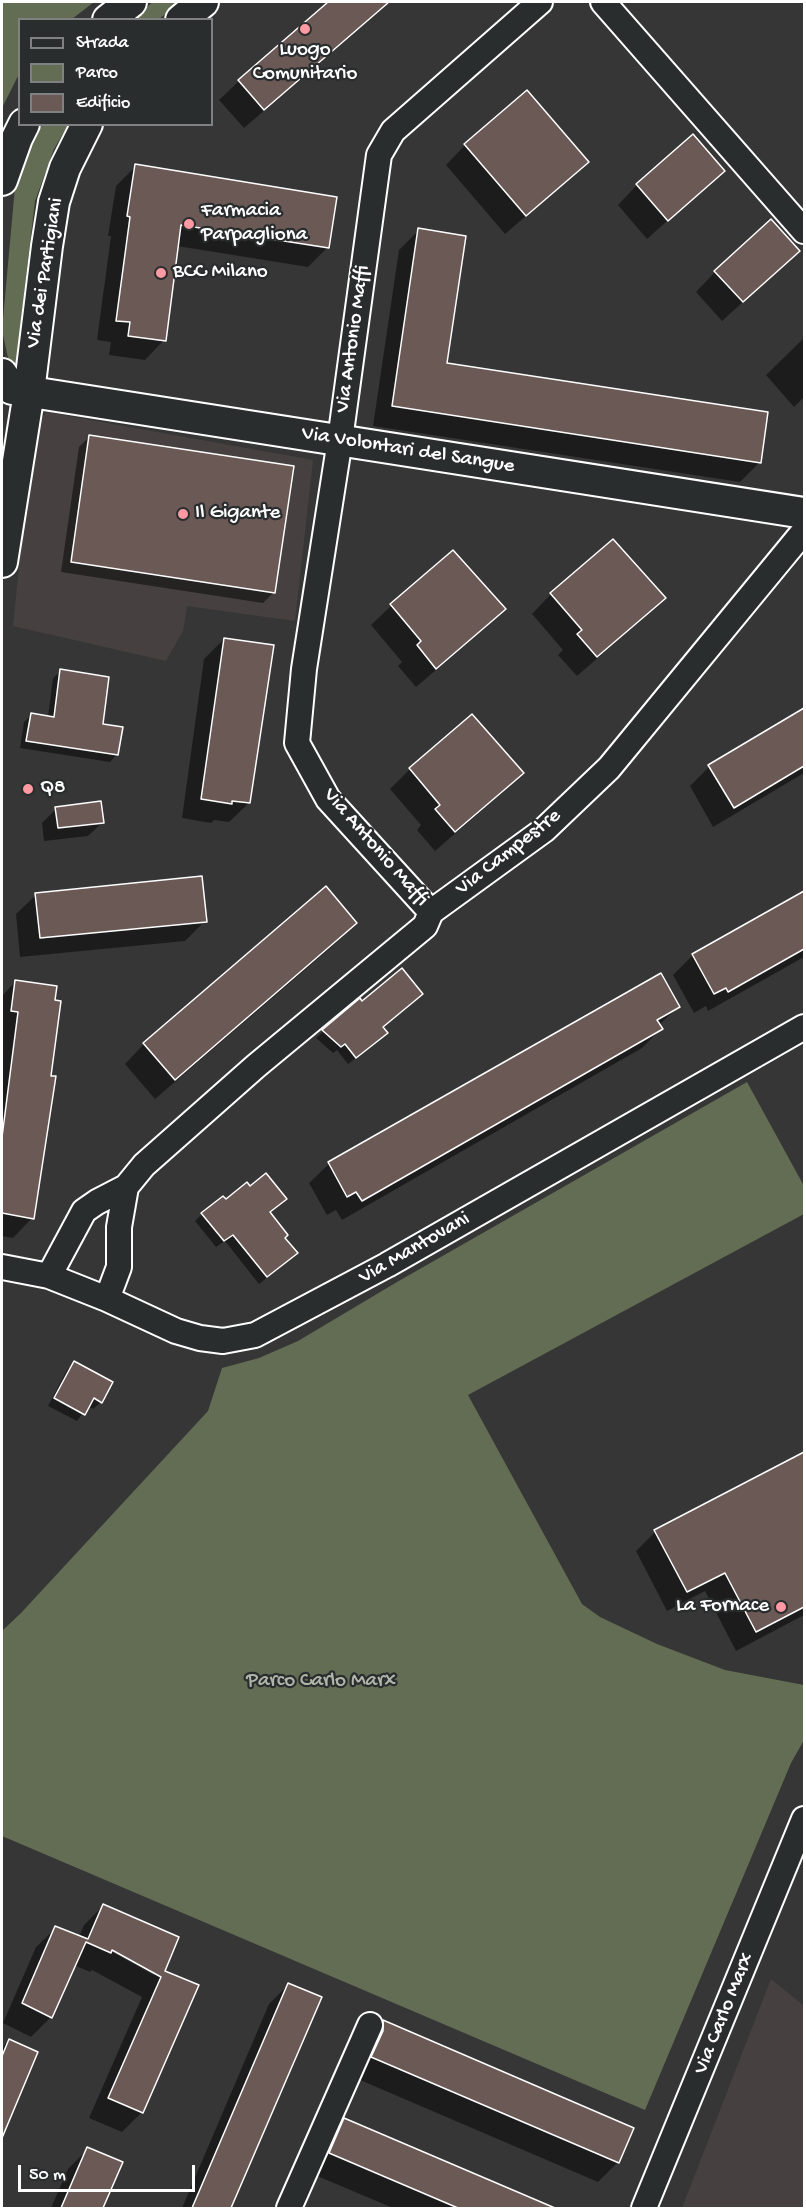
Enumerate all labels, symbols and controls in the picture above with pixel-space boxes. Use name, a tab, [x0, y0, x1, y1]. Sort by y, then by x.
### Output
legend	[18, 18, 213, 126]
marker: Luogo Comunitario	[298, 22, 312, 36]
text: Strada	[76, 33, 129, 54]
place label: Luogo Comunitario	[253, 38, 357, 88]
text: Parco	[76, 63, 118, 84]
text: Edificio	[76, 93, 130, 114]
street label: Via dei Partigiani	[22, 196, 70, 350]
place label: Farmacia Parpagliona	[201, 199, 307, 249]
marker: Farmacia Parpagliona	[182, 217, 196, 231]
place label: BCC Milano	[173, 260, 268, 286]
street label: Via Antonio Maffi	[331, 264, 377, 414]
marker: BCC Milano	[154, 266, 168, 280]
street label: Via Volontari del Sangue	[300, 422, 516, 480]
place label: Il Gigante	[195, 501, 280, 527]
marker: Il Gigante	[176, 507, 190, 521]
place label: Q8	[40, 776, 66, 802]
marker: Q8	[21, 782, 35, 796]
street label: Via Antonio Maffi	[317, 784, 433, 912]
street label: Via Campestre	[451, 804, 567, 902]
street label: Via Mantovani	[355, 1207, 475, 1291]
place label: La Fornace	[676, 1594, 769, 1620]
marker: La Fornace	[774, 1600, 788, 1614]
park label: Parco Carlo Marx	[246, 1669, 396, 1695]
street label: Via Carlo Marx	[689, 1950, 761, 2078]
scale bar	[21, 2153, 198, 2191]
text: 50 m	[29, 2165, 66, 2186]

